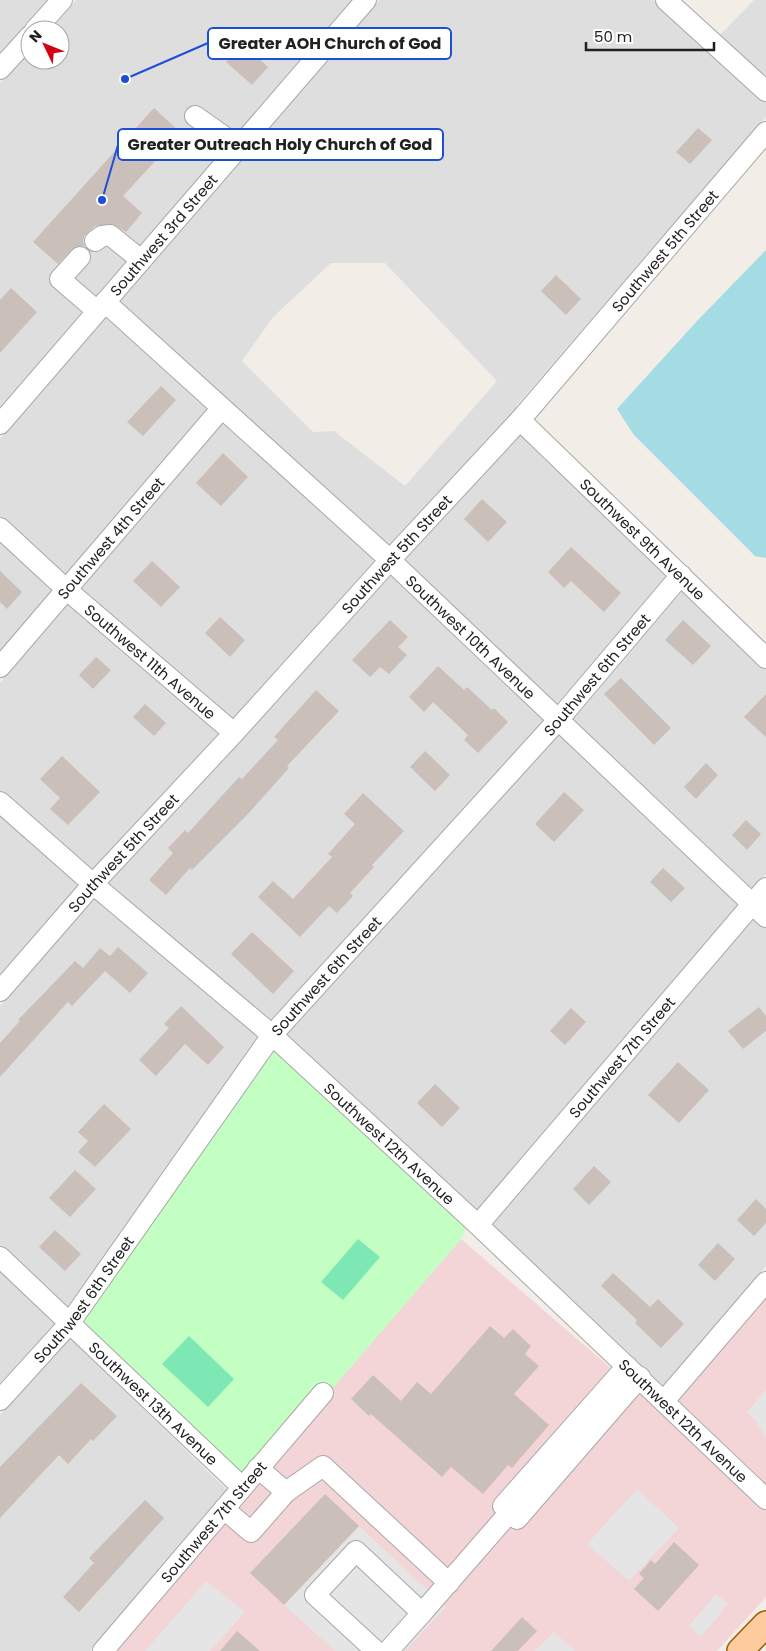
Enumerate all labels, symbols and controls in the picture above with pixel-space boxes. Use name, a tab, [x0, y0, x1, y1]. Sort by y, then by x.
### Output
north arrow	[20, 20, 70, 70]
scale bar	[586, 20, 714, 52]
text: N	[25, 25, 46, 47]
text: 50 m	[594, 26, 632, 47]
callout: Greater AOH Church of God	[208, 28, 451, 59]
text: Greater AOH Church of God	[219, 32, 441, 55]
callout: Greater Outreach Holy Church of God	[118, 129, 443, 160]
text: Greater Outreach Holy Church of God	[128, 133, 432, 156]
street label: Southwest 3rd Street	[105, 169, 222, 300]
street label: Southwest 5th Street	[606, 185, 723, 316]
street label: Southwest 4th Street	[52, 472, 169, 603]
street label: Southwest 9th Avenue	[576, 473, 710, 605]
street label: Southwest 5th Street	[336, 490, 456, 618]
street label: Southwest 10th Avenue	[401, 570, 540, 704]
street label: Southwest 11th Avenue	[80, 599, 221, 724]
street label: Southwest 6th Street	[538, 609, 655, 740]
street label: Southwest 5th Street	[63, 789, 183, 917]
street label: Southwest 6th Street	[266, 911, 386, 1040]
street label: Southwest 7th Street	[564, 992, 679, 1122]
street label: Southwest 12th Avenue	[320, 1078, 459, 1209]
street label: Southwest 6th Street	[28, 1231, 138, 1367]
street label: Southwest 13th Avenue	[84, 1336, 223, 1470]
street label: Southwest 12th Avenue	[614, 1354, 753, 1487]
street label: Southwest 7th Street	[156, 1456, 271, 1587]

